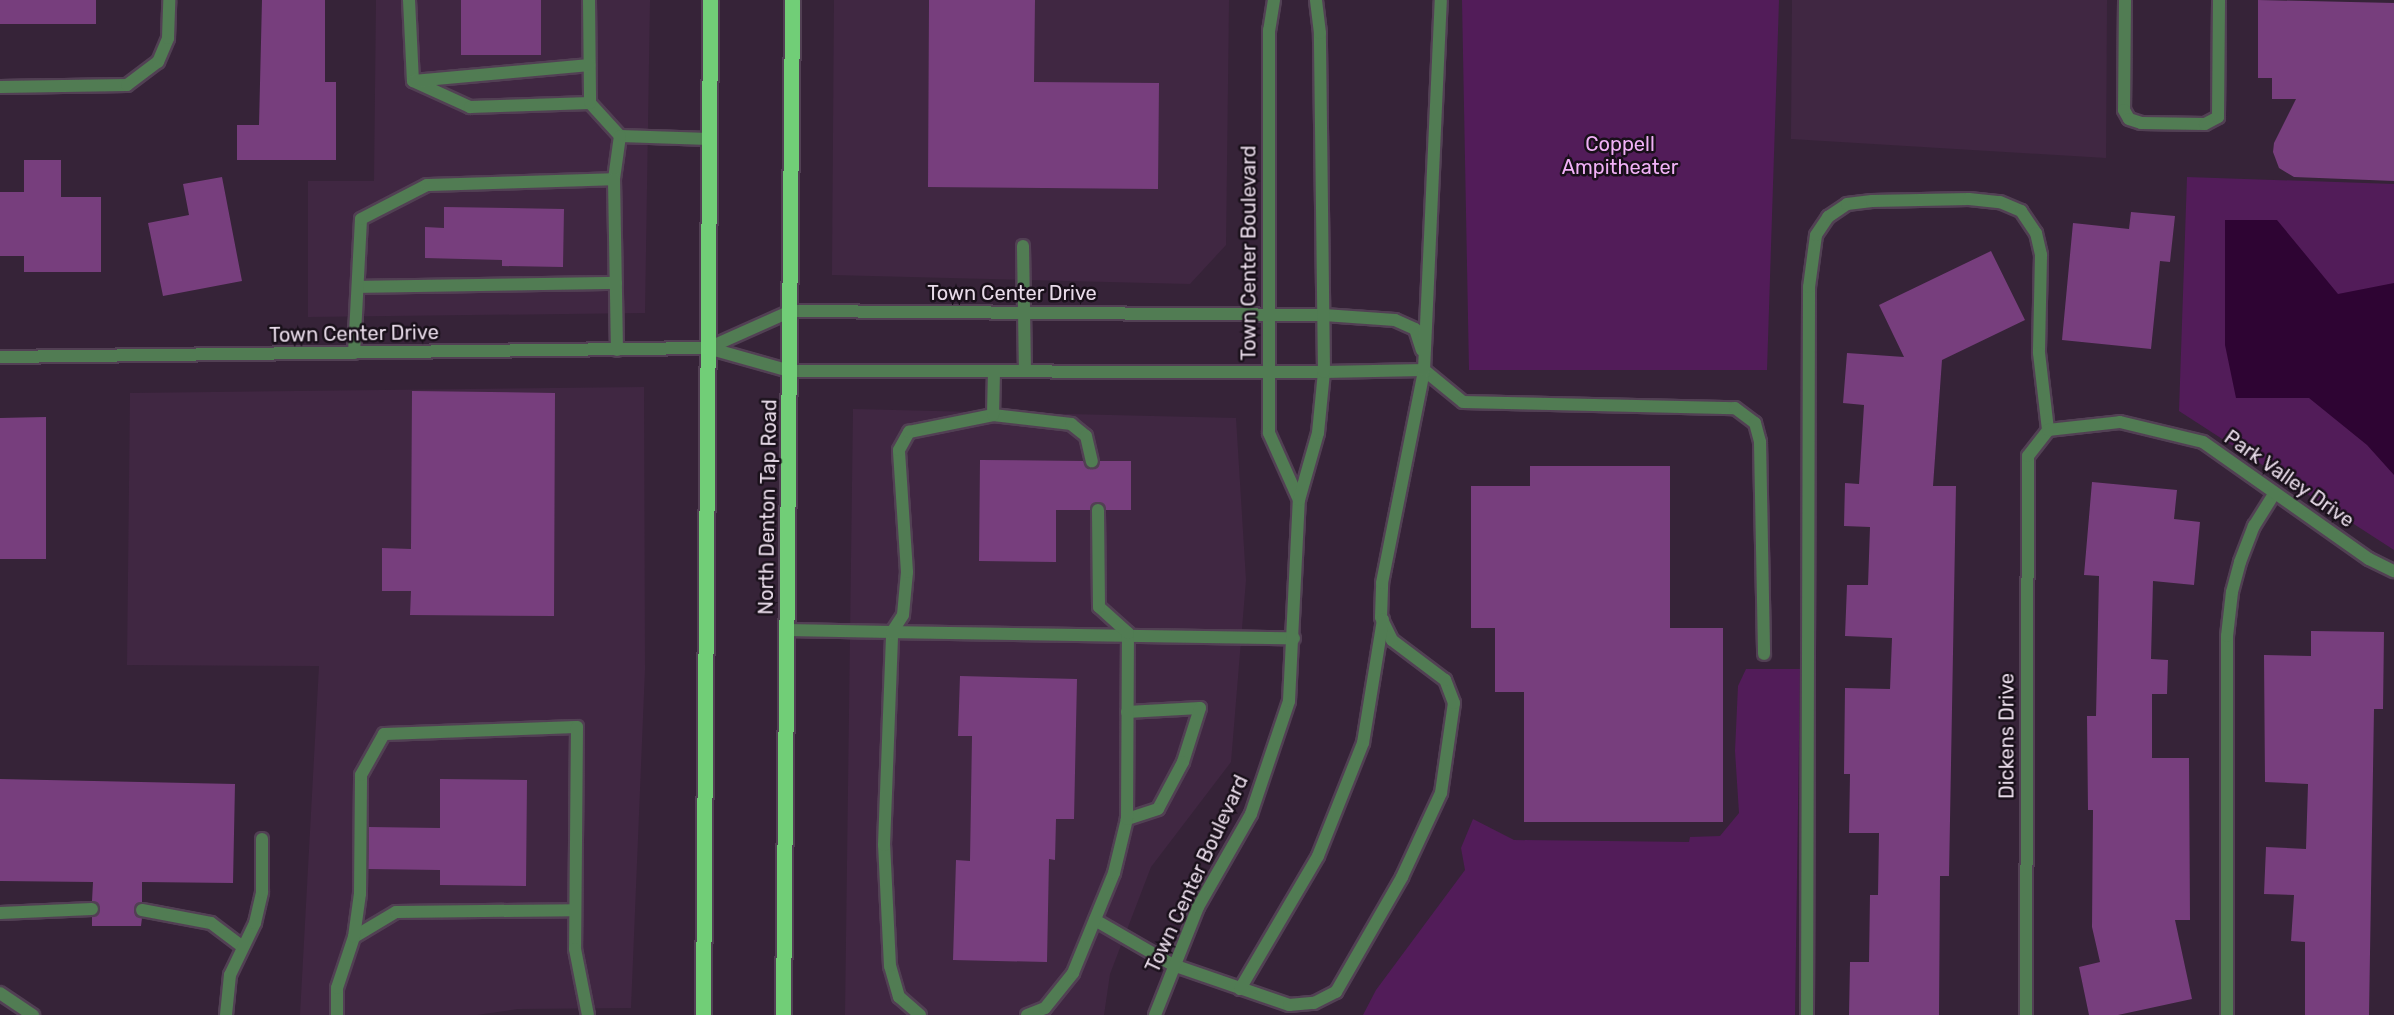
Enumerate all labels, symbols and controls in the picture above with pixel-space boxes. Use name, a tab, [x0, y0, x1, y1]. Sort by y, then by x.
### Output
park label: Coppell Ampitheater	[1562, 132, 1678, 179]
street label: Town Center Boulevard	[1237, 145, 1261, 361]
street label: Town Center Drive	[927, 281, 1097, 305]
street label: Town Center Drive	[269, 321, 439, 347]
street label: North Denton Tap Road	[754, 399, 782, 615]
street label: Park Valley Drive	[2219, 425, 2359, 533]
street label: Dickens Drive	[1995, 673, 2019, 799]
street label: Town Center Boulevard	[1141, 771, 1253, 977]

